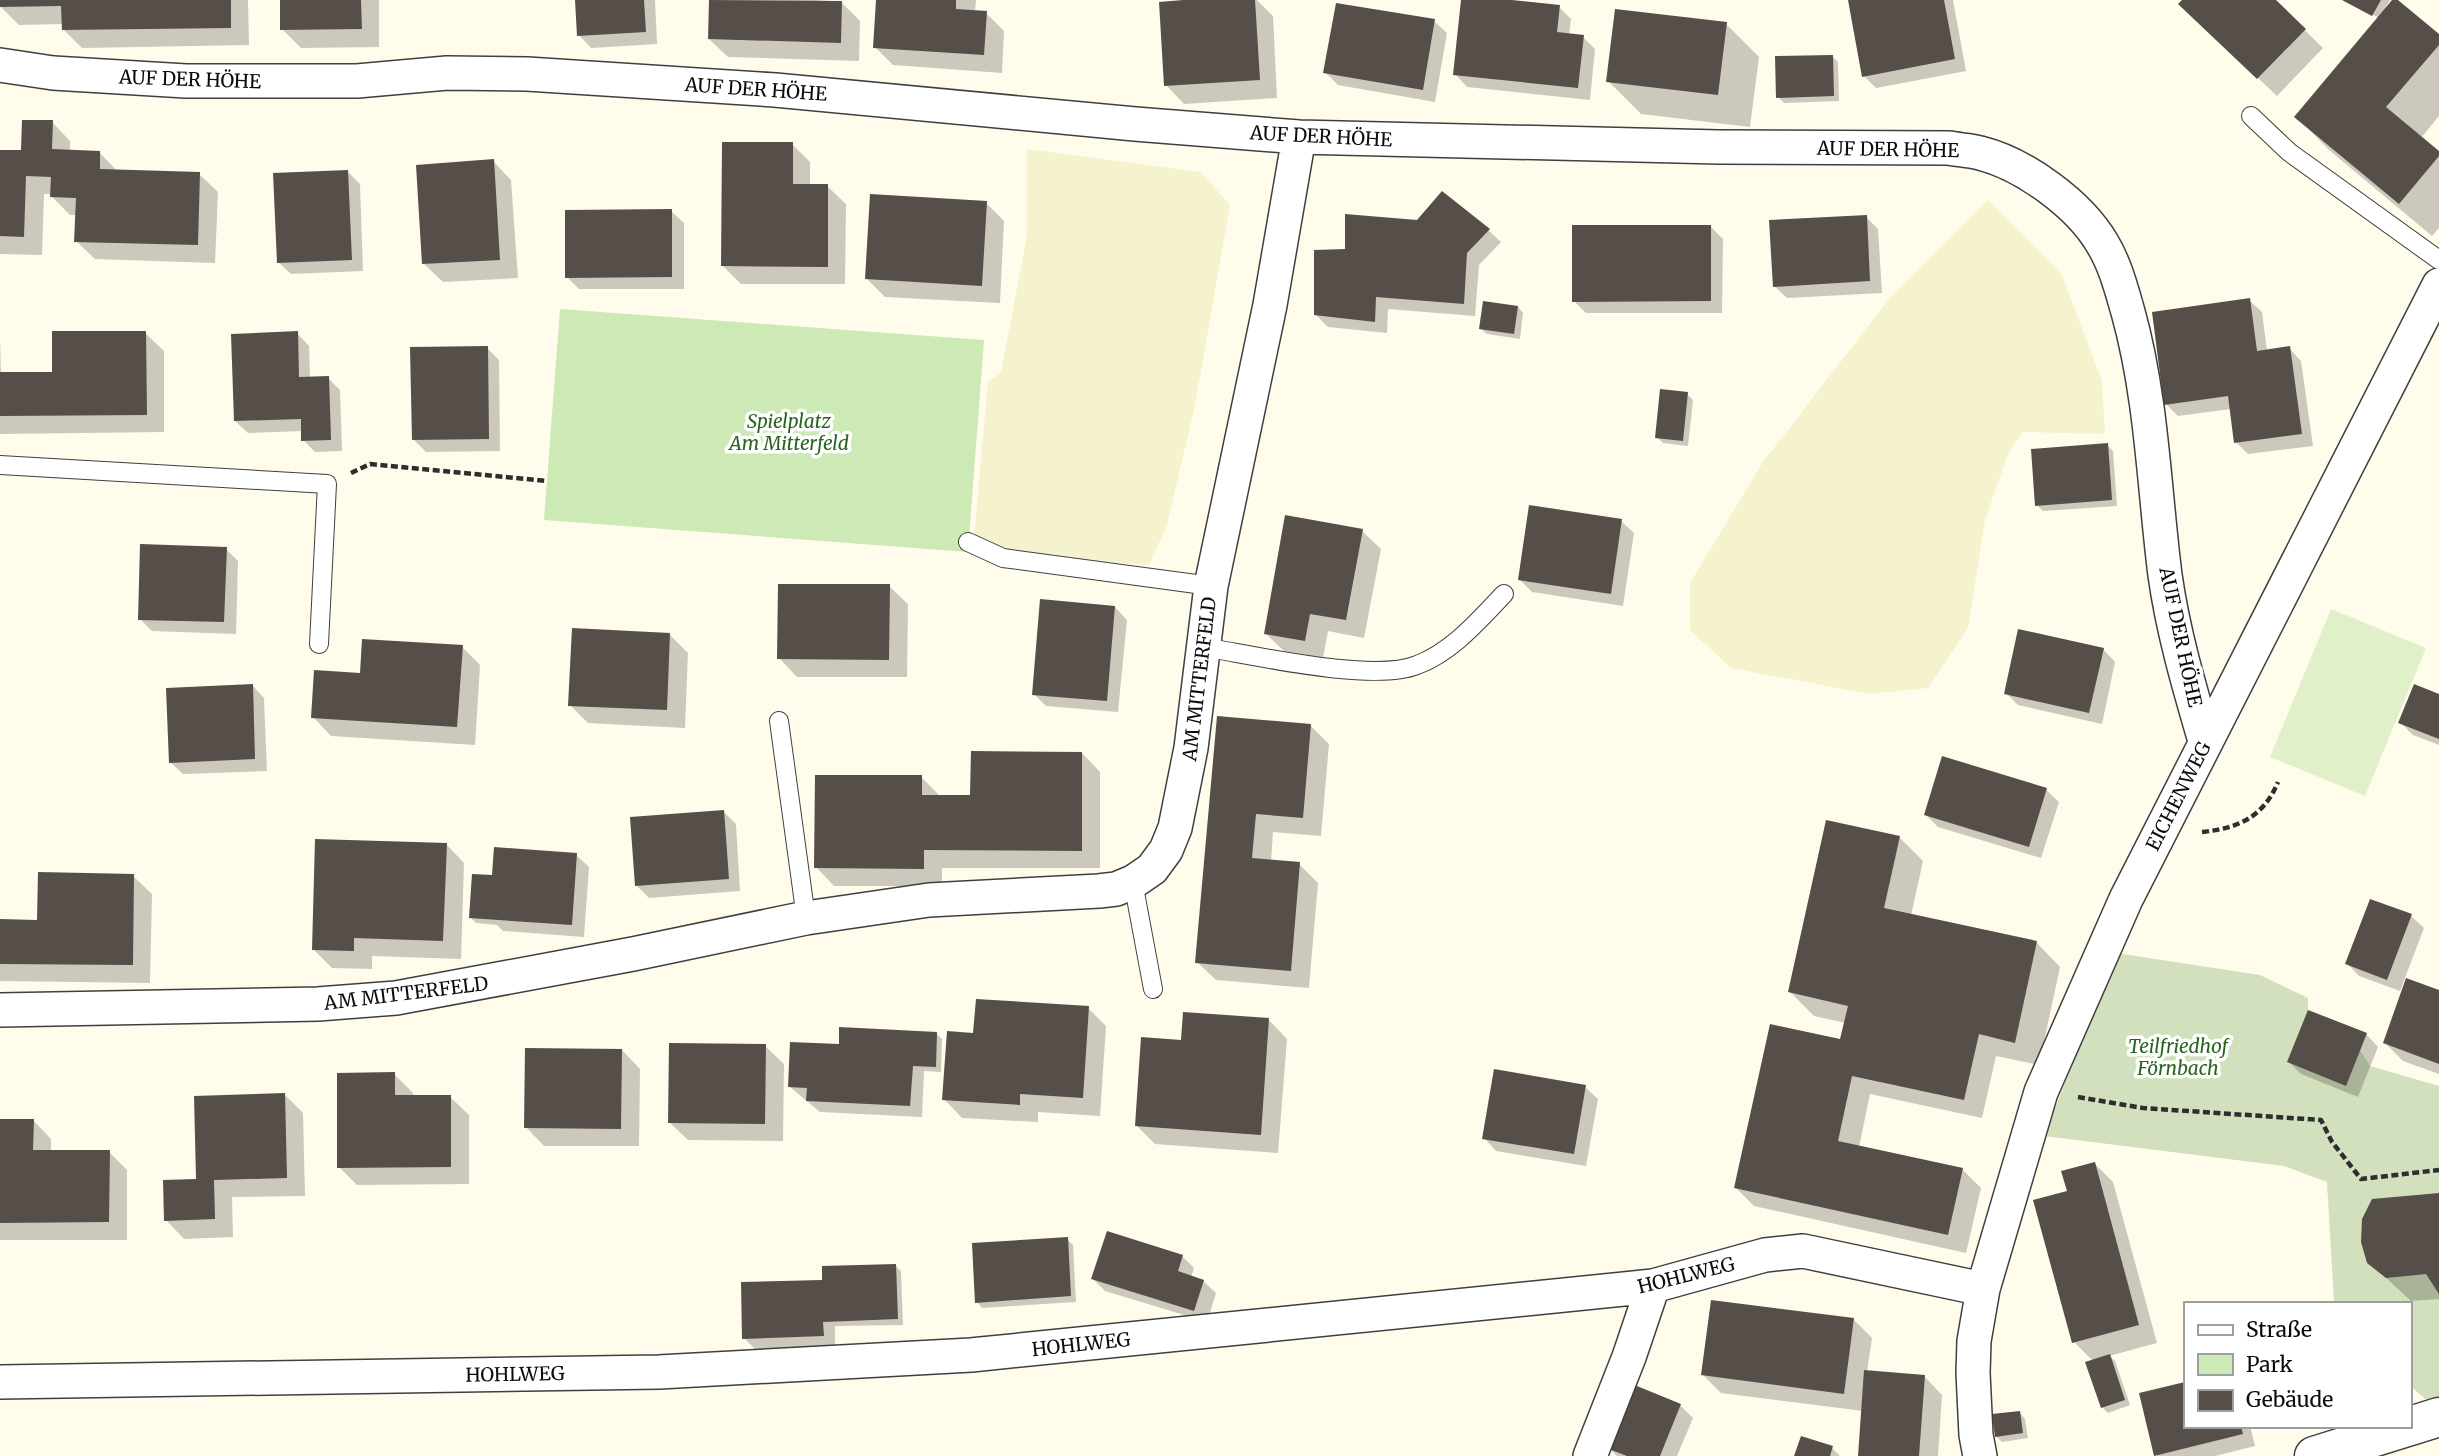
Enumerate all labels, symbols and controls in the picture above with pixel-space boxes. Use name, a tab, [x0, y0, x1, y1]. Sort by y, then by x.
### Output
street label: AUF DER HÖHE	[117, 64, 262, 93]
street label: AUF DER HÖHE	[683, 72, 828, 106]
street label: AUF DER HÖHE	[1248, 120, 1393, 152]
street label: AUF DER HÖHE	[1816, 136, 1959, 162]
park label: Spielplatz Am Mitterfeld	[727, 409, 849, 455]
street label: AUF DER HÖHE	[2154, 564, 2208, 709]
street label: AM MITTERFELD	[1177, 596, 1221, 763]
street label: EICHENWEG	[2140, 737, 2216, 855]
street label: AM MITTERFELD	[322, 971, 489, 1015]
park label: Teilfriedhof Förnbach	[2128, 1034, 2230, 1080]
street label: HOHLWEG	[1635, 1251, 1737, 1299]
legend	[2184, 1302, 2411, 1428]
text: Straße	[2246, 1316, 2312, 1343]
street label: HOHLWEG	[1030, 1327, 1132, 1361]
text: Park	[2246, 1351, 2293, 1378]
street label: HOHLWEG	[465, 1361, 565, 1387]
text: Gebäude	[2246, 1386, 2333, 1413]

